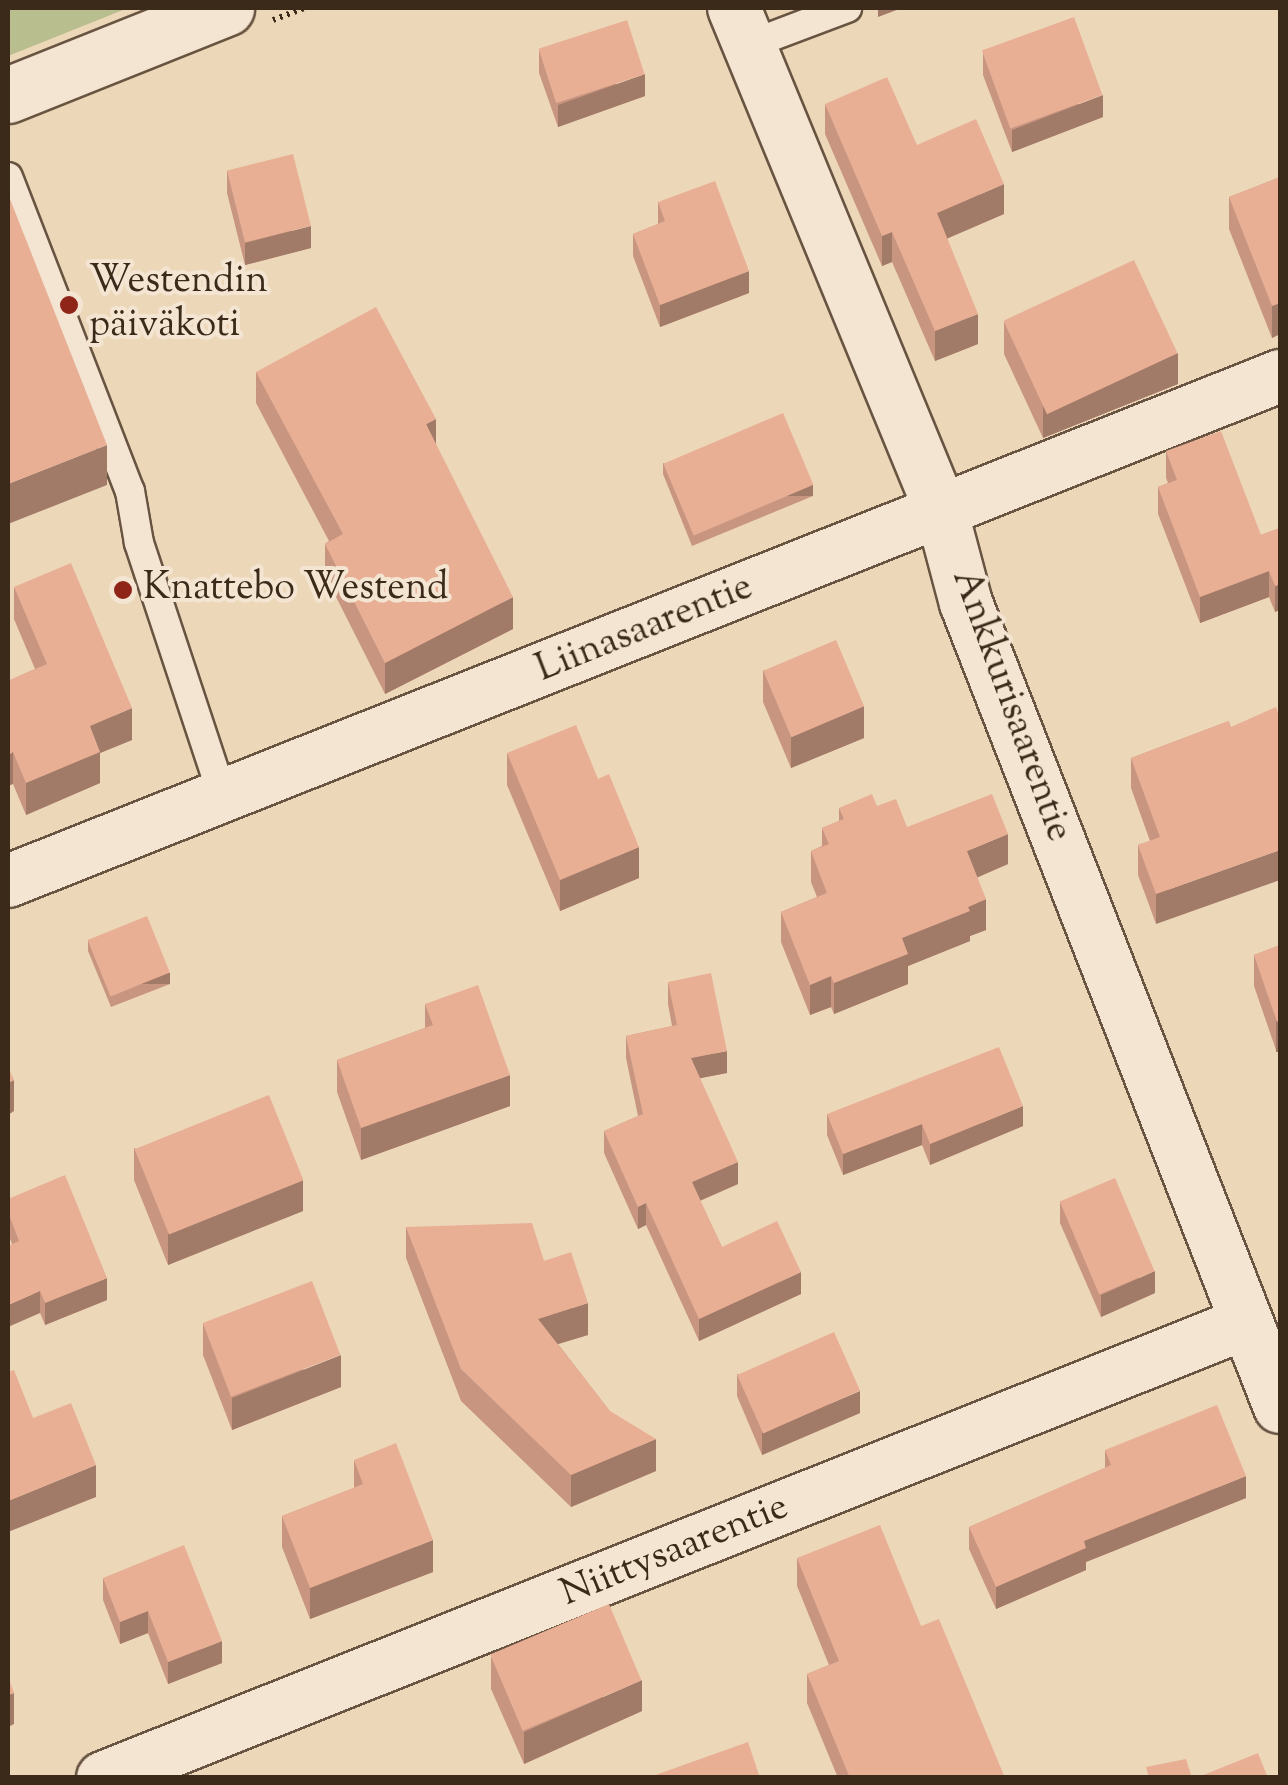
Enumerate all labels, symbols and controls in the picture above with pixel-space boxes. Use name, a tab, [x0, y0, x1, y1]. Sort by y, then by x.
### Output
place label: Westendin päiväkoti	[89, 260, 268, 350]
marker: Westendin päiväkoti	[58, 294, 80, 316]
street label: Ankkurisaarentie	[940, 564, 1080, 848]
street label: Liinasaarentie	[530, 566, 760, 694]
place label: Knattebo Westend	[143, 567, 448, 613]
marker: Knattebo Westend	[112, 579, 134, 601]
street label: Niittysaarentie	[555, 1486, 795, 1618]

